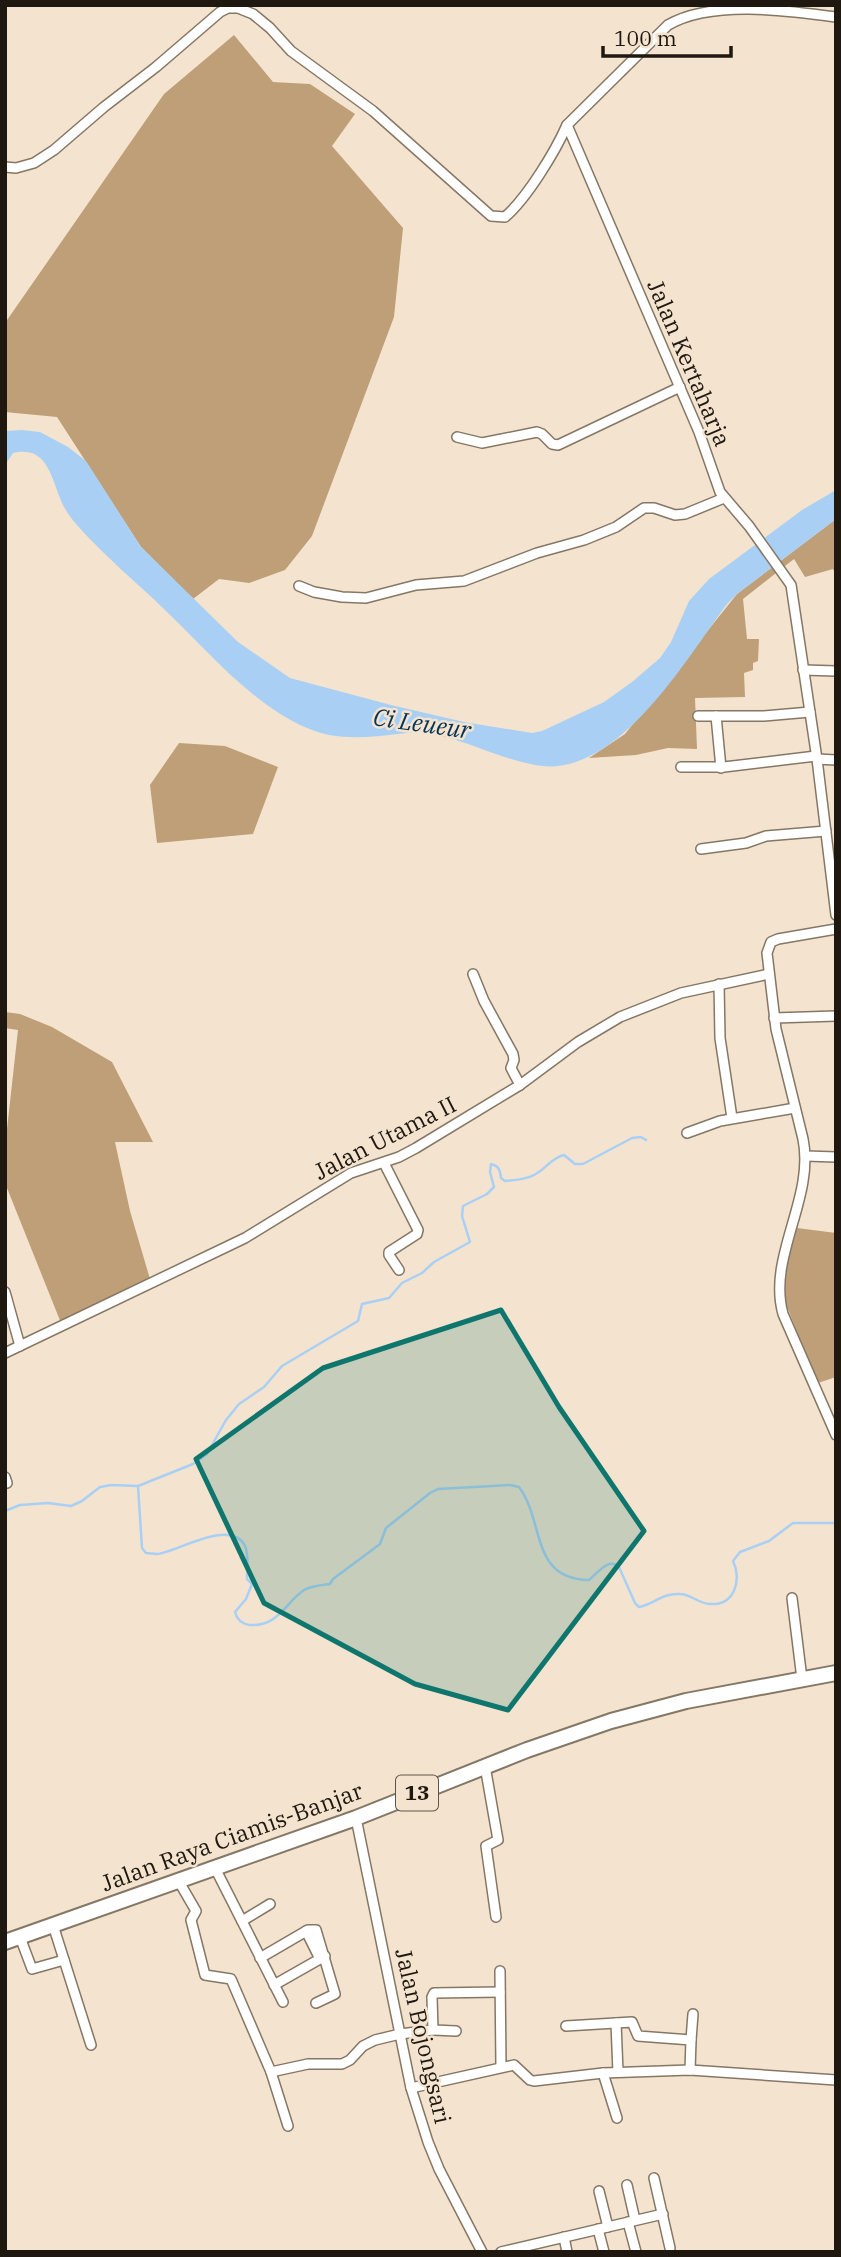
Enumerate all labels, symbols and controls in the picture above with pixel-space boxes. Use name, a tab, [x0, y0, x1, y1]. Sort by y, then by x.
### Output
scale bar	[603, 14, 731, 58]
text: 100 m	[614, 24, 677, 52]
street label: Jalan Kertaharja	[641, 275, 739, 450]
water label: Ci Leueur	[371, 700, 475, 746]
street label: Jalan Utama II	[308, 1088, 461, 1186]
street label: Jalan Raya Ciamis-Banjar	[97, 1775, 367, 1897]
road number: 13	[396, 1776, 438, 1811]
street label: Jalan Bojongsari	[389, 1945, 459, 2126]

